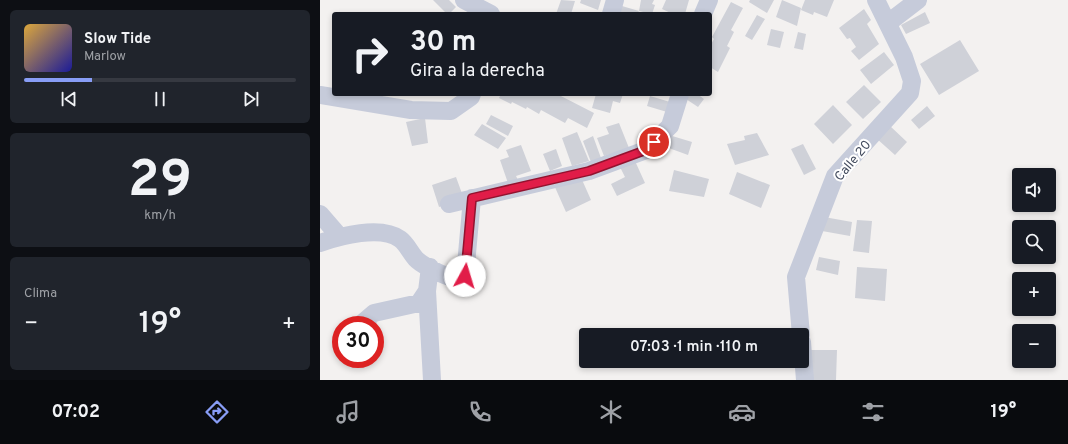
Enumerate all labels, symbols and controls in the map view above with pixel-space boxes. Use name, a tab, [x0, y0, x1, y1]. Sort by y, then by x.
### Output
text: 30 m	[410, 25, 476, 61]
icon: right	[344, 28, 396, 80]
text: Slow Tide	[84, 30, 151, 49]
text: Marlow	[84, 49, 126, 65]
text: Gira a la derecha	[410, 60, 545, 83]
icon: previous	[58, 88, 80, 110]
icon: pause	[149, 88, 171, 110]
icon: next	[240, 88, 262, 110]
pin	[637, 125, 671, 159]
icon: arrive	[643, 131, 665, 153]
street label: Calle 20	[832, 138, 875, 185]
text: 29	[128, 149, 192, 215]
map controls	[1012, 168, 1056, 368]
button: sound	[1012, 168, 1056, 212]
text: km/h	[144, 208, 176, 224]
button: search	[1012, 220, 1056, 264]
position arrow	[444, 255, 486, 297]
button: +	[1012, 272, 1056, 316]
text: Clima	[24, 286, 57, 302]
text: 19°	[139, 306, 181, 343]
text: −	[24, 311, 38, 338]
text: +	[282, 311, 296, 338]
speed limit sign: 30	[332, 316, 384, 368]
button: −	[1012, 324, 1056, 368]
text: 07:03 · 1 min · 110 m	[630, 338, 758, 357]
icon: directions	[203, 398, 231, 426]
icon: music	[334, 398, 362, 426]
icon: phone	[466, 398, 494, 426]
icon: climate	[597, 398, 625, 426]
icon: car	[728, 398, 756, 426]
icon: filters	[859, 398, 887, 426]
text: 07:02	[52, 401, 100, 424]
text: 19°	[991, 401, 1016, 424]

